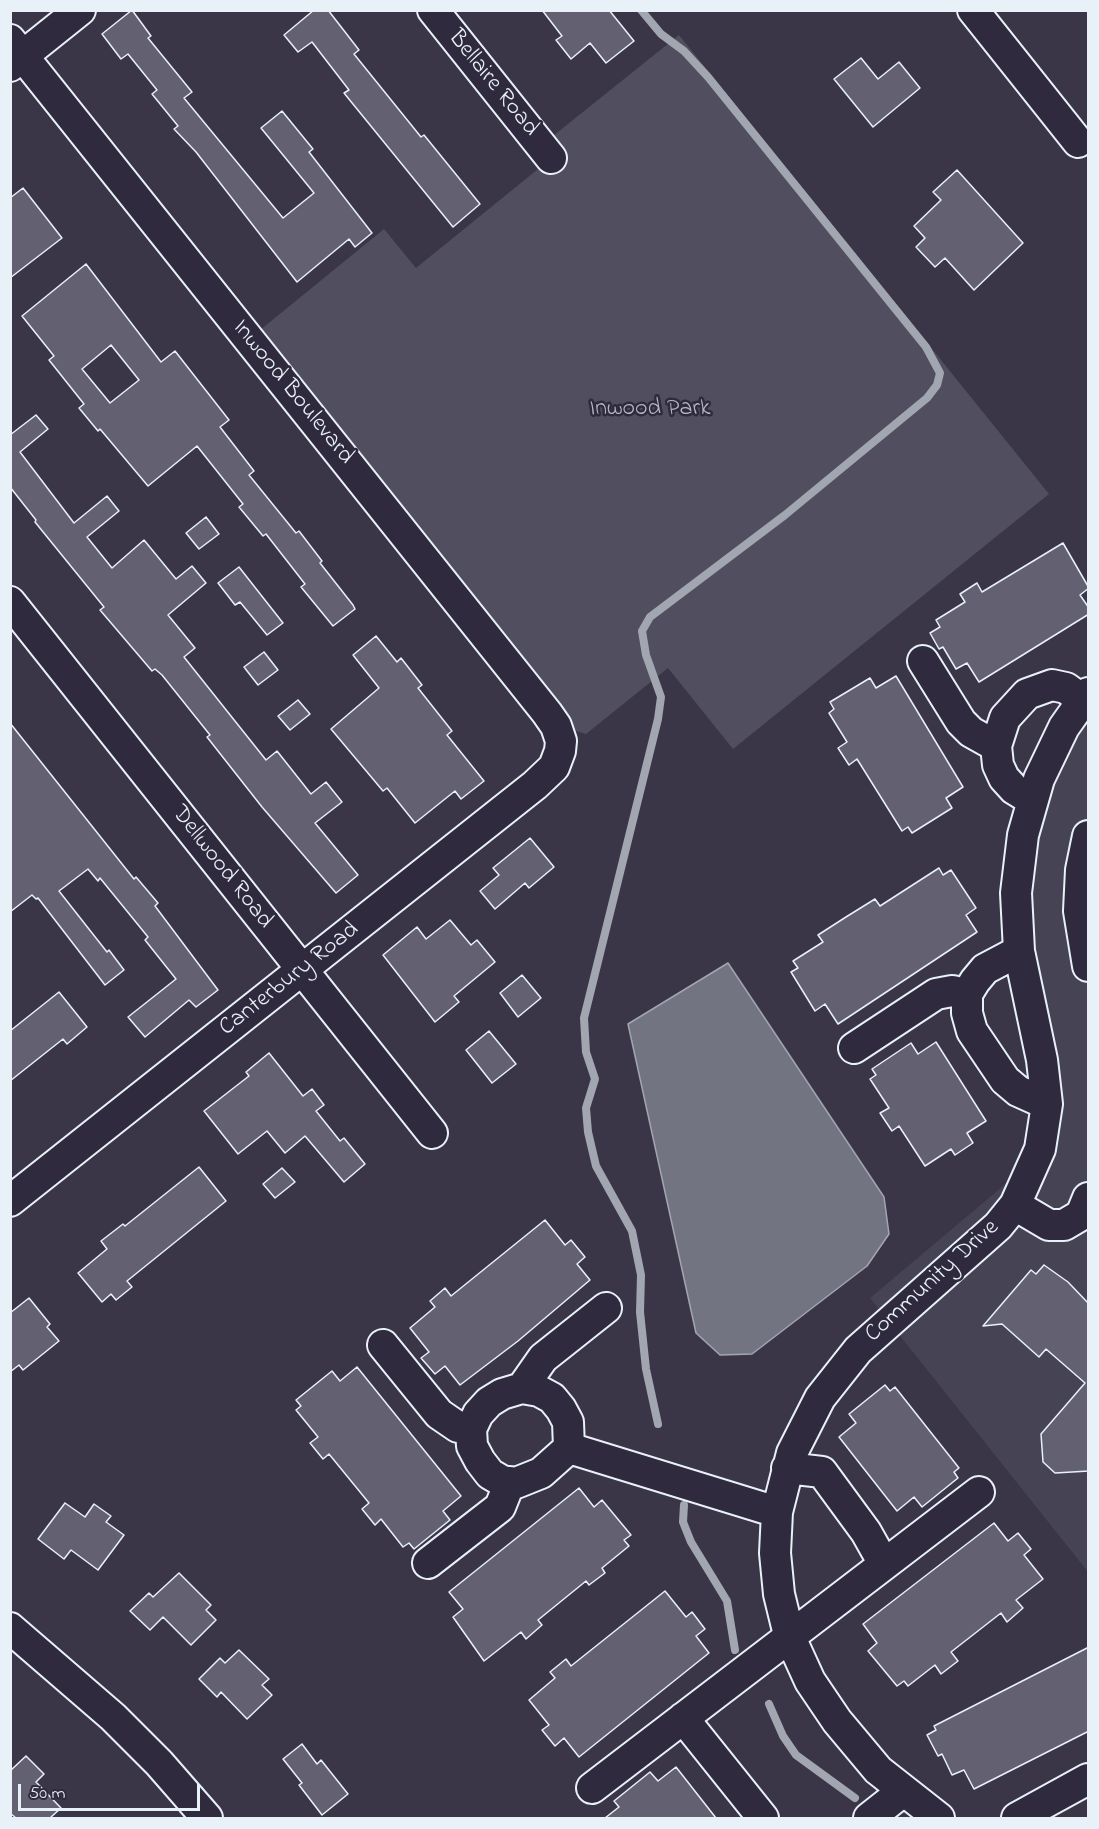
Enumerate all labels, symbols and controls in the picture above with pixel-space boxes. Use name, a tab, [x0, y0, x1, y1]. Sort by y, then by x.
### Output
street label: Bellaire Road	[440, 25, 544, 143]
street label: Inwood Boulevard	[225, 315, 359, 471]
park label: Inwood Park	[590, 396, 710, 424]
street label: Dellwood Road	[164, 801, 278, 935]
street label: Canterbury Road	[214, 916, 366, 1044]
street label: Community Drive	[860, 1214, 1006, 1350]
scale bar	[21, 1772, 202, 1810]
text: 50 m	[29, 1781, 66, 1807]

